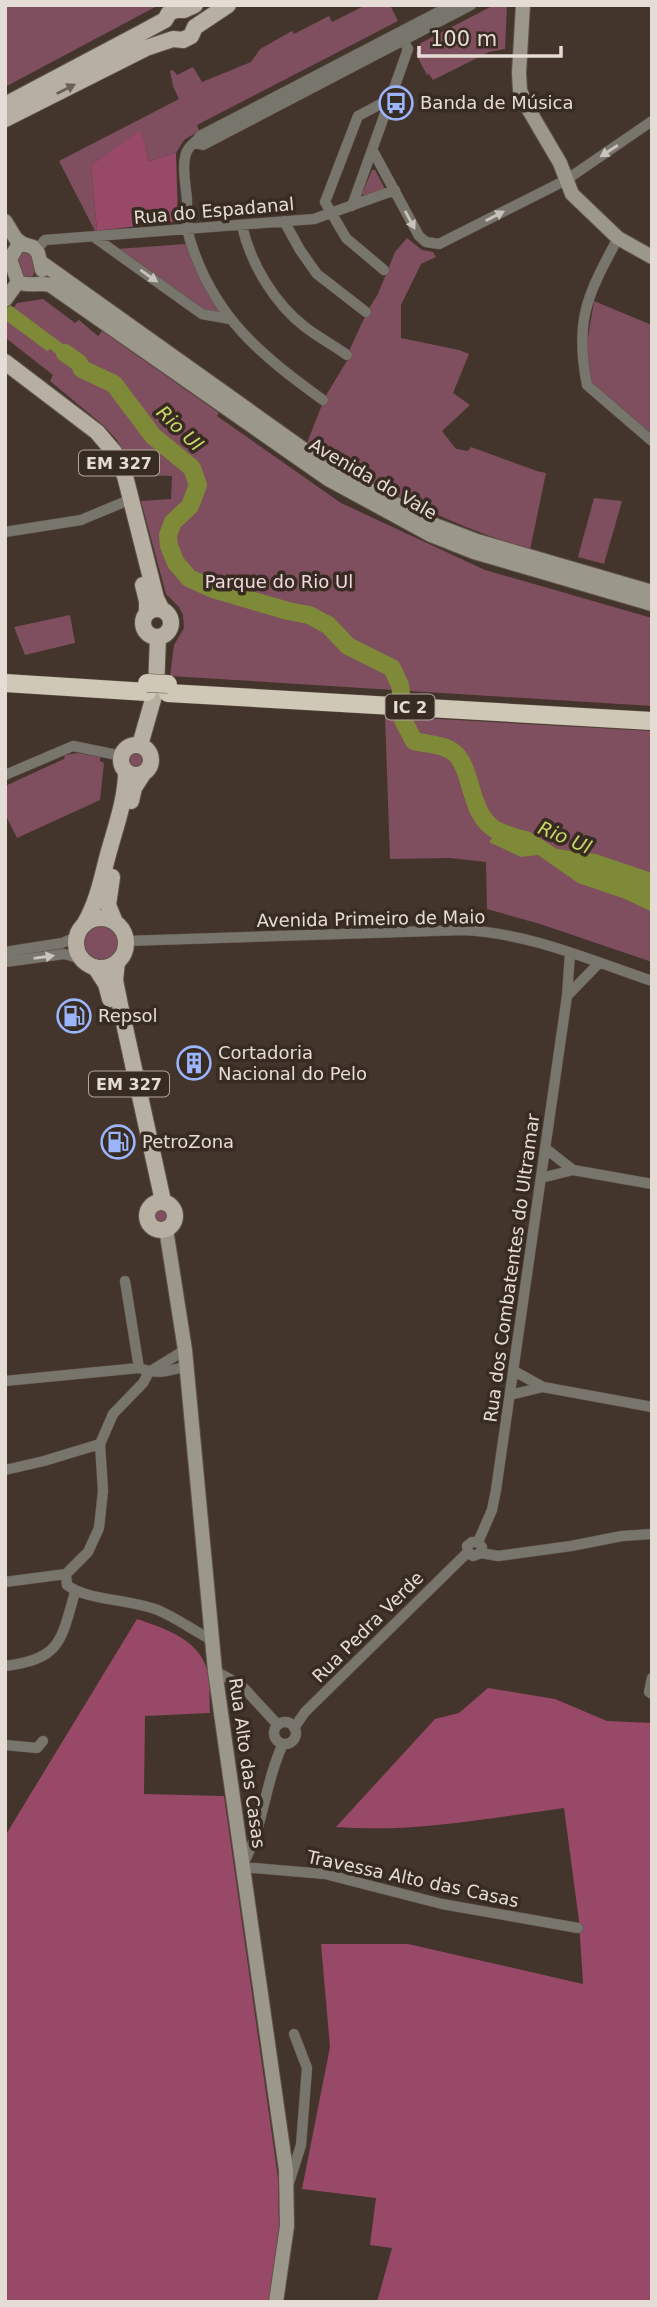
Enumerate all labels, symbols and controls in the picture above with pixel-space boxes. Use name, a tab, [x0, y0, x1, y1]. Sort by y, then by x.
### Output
scale bar	[419, 14, 561, 58]
text: 100 m	[430, 27, 497, 51]
one-way arrow	[56, 83, 76, 94]
bus stop icon: Banda de Música	[377, 84, 415, 122]
place label: Banda de Música	[420, 92, 573, 113]
one-way arrow	[600, 144, 619, 157]
street label: Rua do Espadanal	[133, 193, 295, 228]
one-way arrow	[485, 210, 505, 221]
one-way arrow	[404, 211, 416, 231]
one-way arrow	[140, 269, 158, 283]
water label: Rio Ul	[152, 401, 208, 456]
street label: Avenida do Vale	[306, 434, 441, 524]
road number: EM 327	[79, 450, 159, 476]
park label: Parque do Rio Ul	[205, 571, 353, 592]
road number: IC 2	[386, 694, 434, 720]
water label: Rio Ul	[535, 816, 595, 858]
street label: Avenida Primeiro de Maio	[256, 906, 485, 931]
one-way arrow	[33, 951, 55, 962]
fuel station icon: Repsol	[55, 997, 93, 1035]
place label: Repsol	[98, 1005, 158, 1026]
place label: Cortadoria Nacional do Pelo	[218, 1042, 367, 1084]
building icon: Cortadoria Nacional do Pelo	[175, 1044, 213, 1082]
road number: EM 327	[89, 1072, 169, 1096]
street label: Rua dos Combatentes do Ultramar	[479, 1112, 544, 1424]
fuel station icon: PetroZona	[99, 1123, 137, 1161]
place label: PetroZona	[142, 1131, 234, 1152]
street label: Rua Pedra Verde	[308, 1567, 428, 1687]
street label: Rua Alto das Casas	[225, 1676, 270, 1850]
street label: Travessa Alto das Casas	[304, 1846, 521, 1911]

